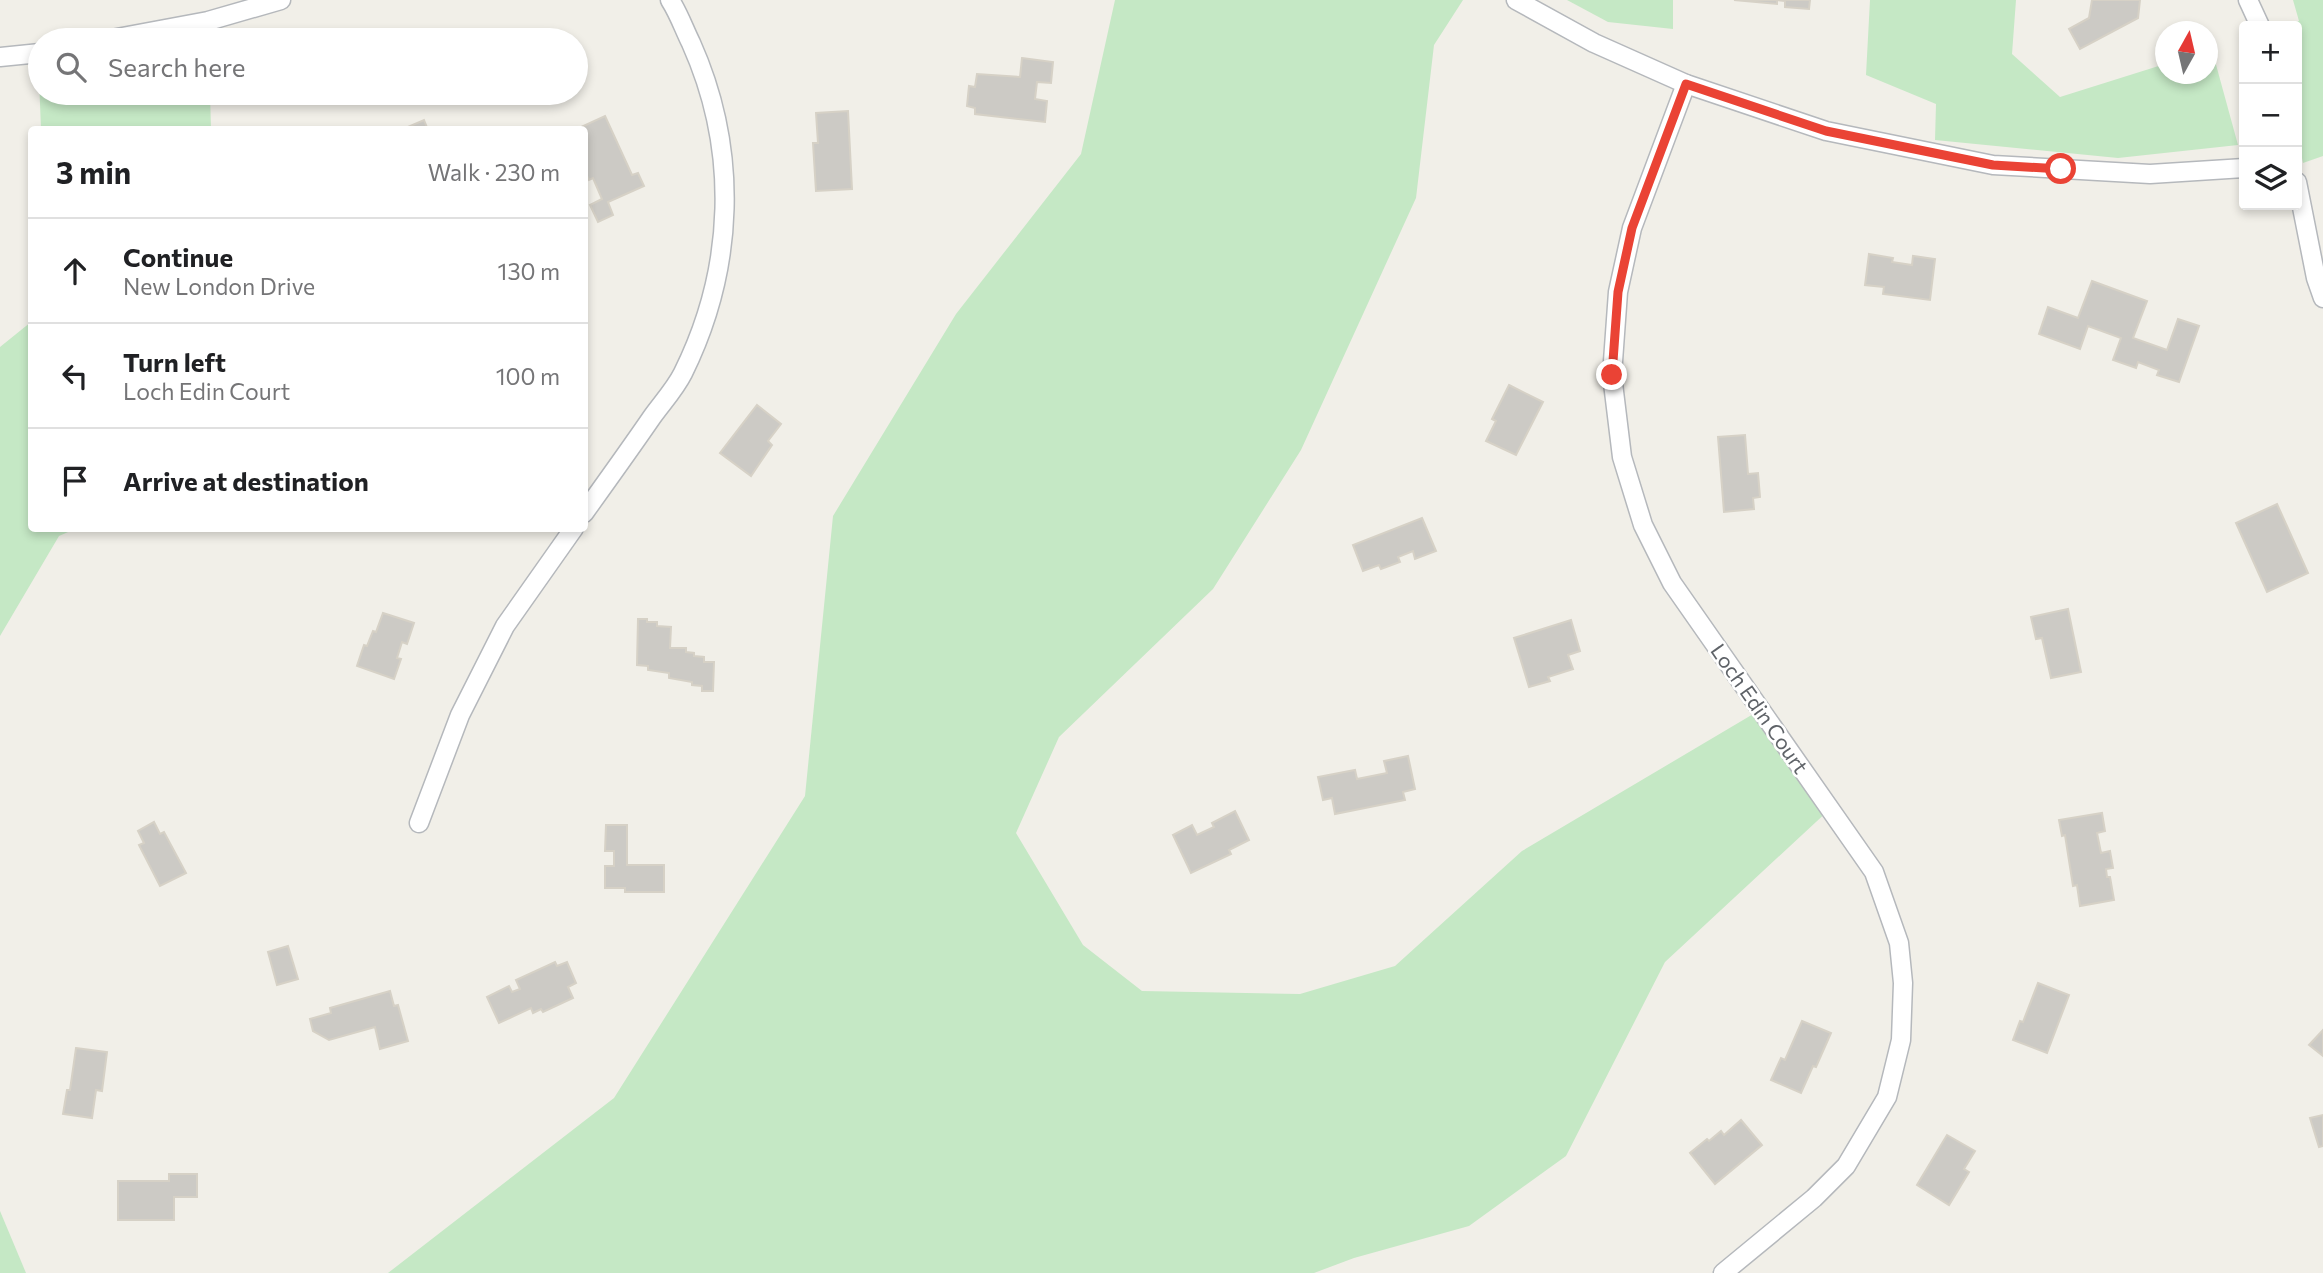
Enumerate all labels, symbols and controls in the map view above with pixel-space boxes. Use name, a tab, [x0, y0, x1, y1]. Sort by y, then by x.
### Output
north arrow	[2155, 21, 2218, 84]
map controls	[2239, 21, 2302, 210]
button: +	[2239, 21, 2302, 84]
search box	[28, 28, 588, 105]
icon: search	[52, 48, 90, 86]
text: Search here	[108, 51, 246, 82]
button: −	[2239, 84, 2302, 147]
button: layers	[2239, 147, 2302, 210]
text: 3 min	[56, 153, 131, 190]
route start	[2045, 153, 2076, 184]
text: Walk · 230 m	[428, 158, 560, 186]
text: Continue	[123, 241, 233, 272]
icon: ahead	[56, 252, 94, 290]
text: 130 m	[498, 257, 560, 285]
text: New London Drive	[123, 272, 315, 300]
text: Turn left	[123, 346, 226, 377]
icon: left	[56, 357, 94, 395]
route end	[1596, 359, 1627, 390]
text: 100 m	[496, 362, 560, 390]
text: Loch Edin Court	[123, 377, 290, 405]
icon: arrive	[56, 462, 94, 500]
text: Arrive at destination	[123, 465, 369, 496]
street label: Loch Edin Court	[1706, 638, 1814, 778]

